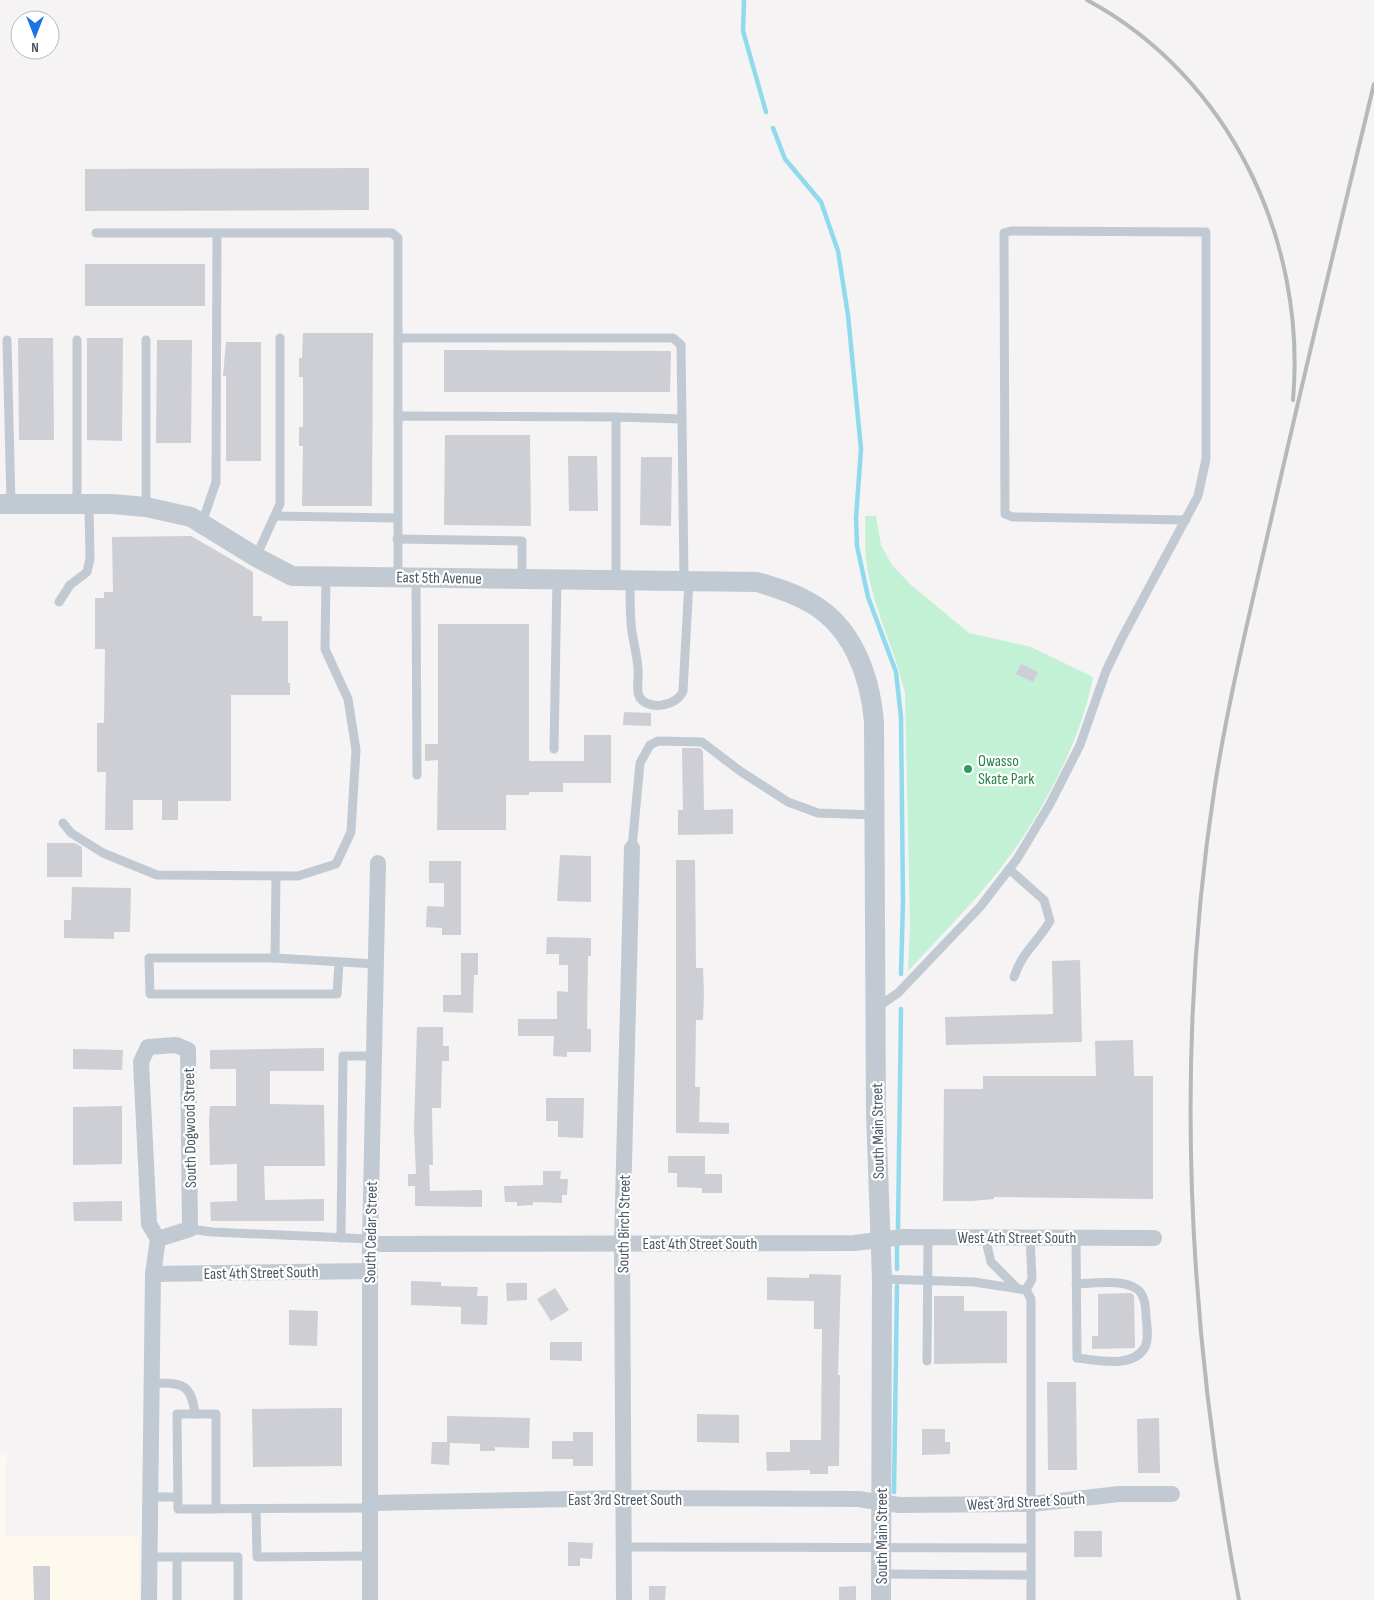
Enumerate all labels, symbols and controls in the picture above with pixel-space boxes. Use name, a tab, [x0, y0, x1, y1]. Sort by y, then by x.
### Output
north arrow	[10, 10, 60, 60]
text: N	[31, 39, 39, 56]
street label: East 5th Avenue	[396, 568, 482, 589]
place label: Owasso Skate Park	[978, 752, 1034, 789]
marker: Owasso Skate Park	[962, 763, 974, 775]
street label: South Dogwood Street	[180, 1068, 201, 1188]
street label: South Main Street	[868, 1083, 889, 1179]
street label: South Birch Street	[614, 1175, 635, 1273]
street label: South Cedar Street	[361, 1181, 382, 1283]
street label: West 4th Street South	[958, 1229, 1076, 1248]
street label: East 4th Street South	[643, 1235, 757, 1254]
street label: East 4th Street South	[203, 1263, 319, 1284]
street label: South Main Street	[873, 1488, 892, 1584]
street label: West 3rd Street South	[967, 1490, 1086, 1515]
street label: East 3rd Street South	[568, 1491, 682, 1510]

